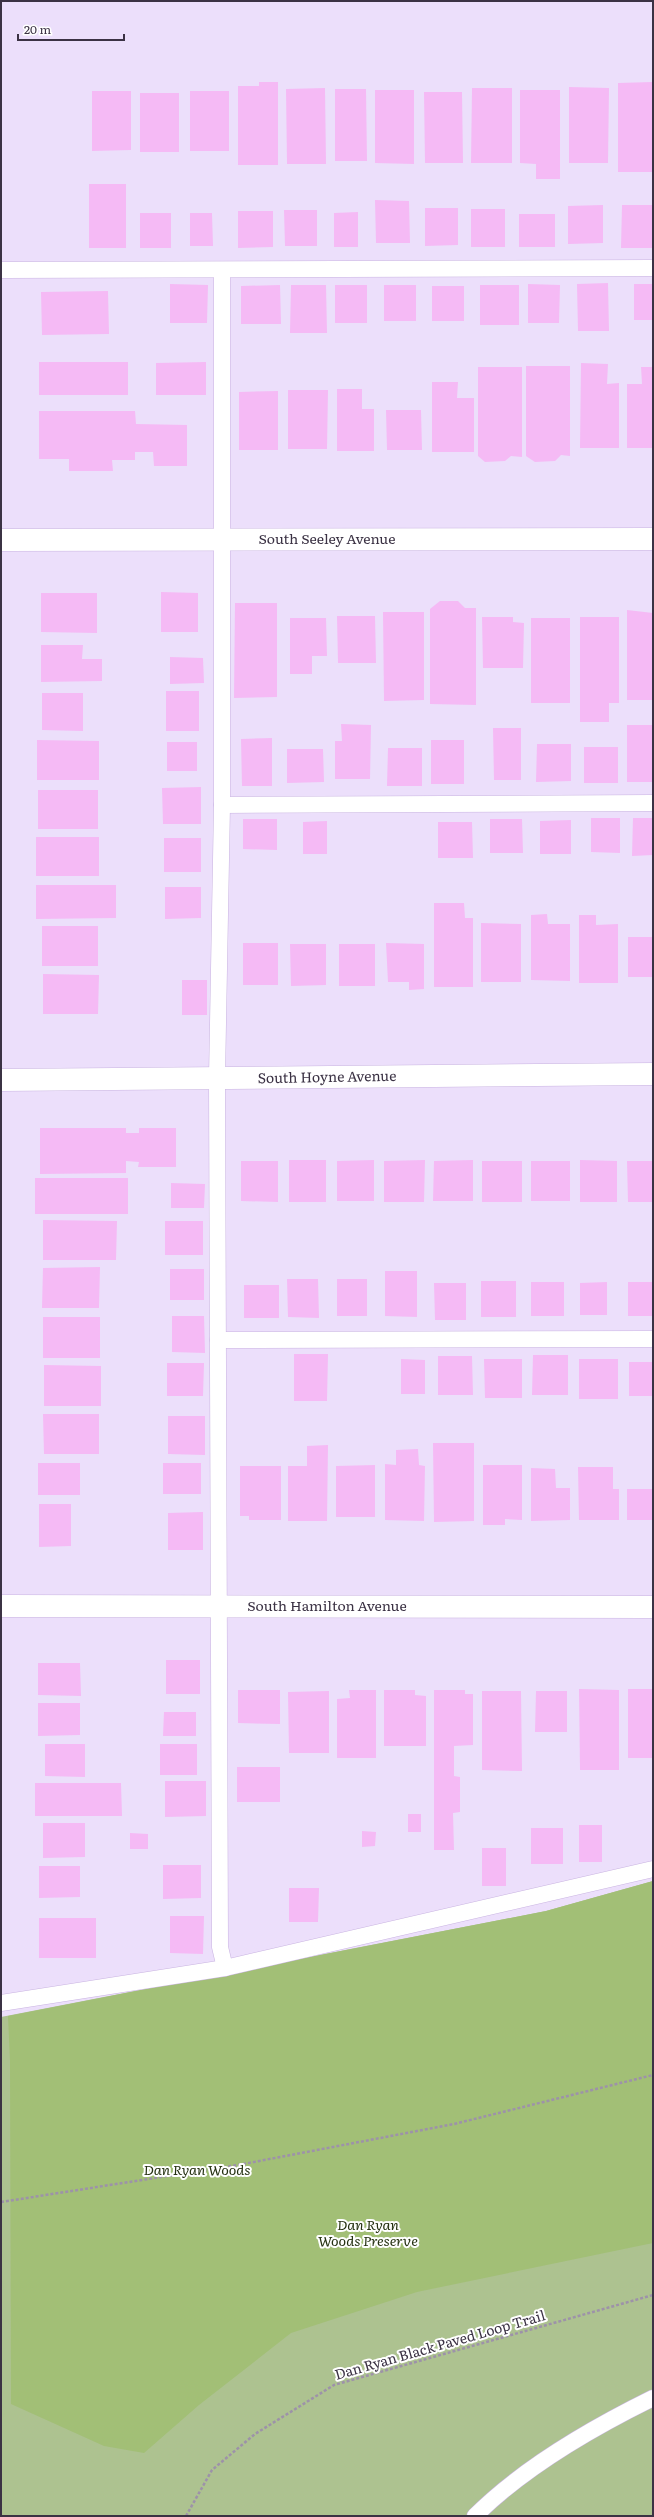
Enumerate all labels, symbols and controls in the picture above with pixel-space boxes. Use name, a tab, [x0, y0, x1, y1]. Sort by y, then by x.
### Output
scale bar	[18, 16, 124, 42]
text: 20 m	[24, 20, 51, 38]
street label: South Seeley Avenue	[258, 528, 396, 548]
street label: South Hoyne Avenue	[257, 1065, 397, 1087]
street label: South Hamilton Avenue	[247, 1595, 407, 1615]
park label: Dan Ryan Woods	[144, 2159, 250, 2179]
park label: Dan Ryan Woods Preserve	[318, 2214, 418, 2250]
street label: Dan Ryan Black Paved Loop Trail	[332, 2304, 548, 2384]

